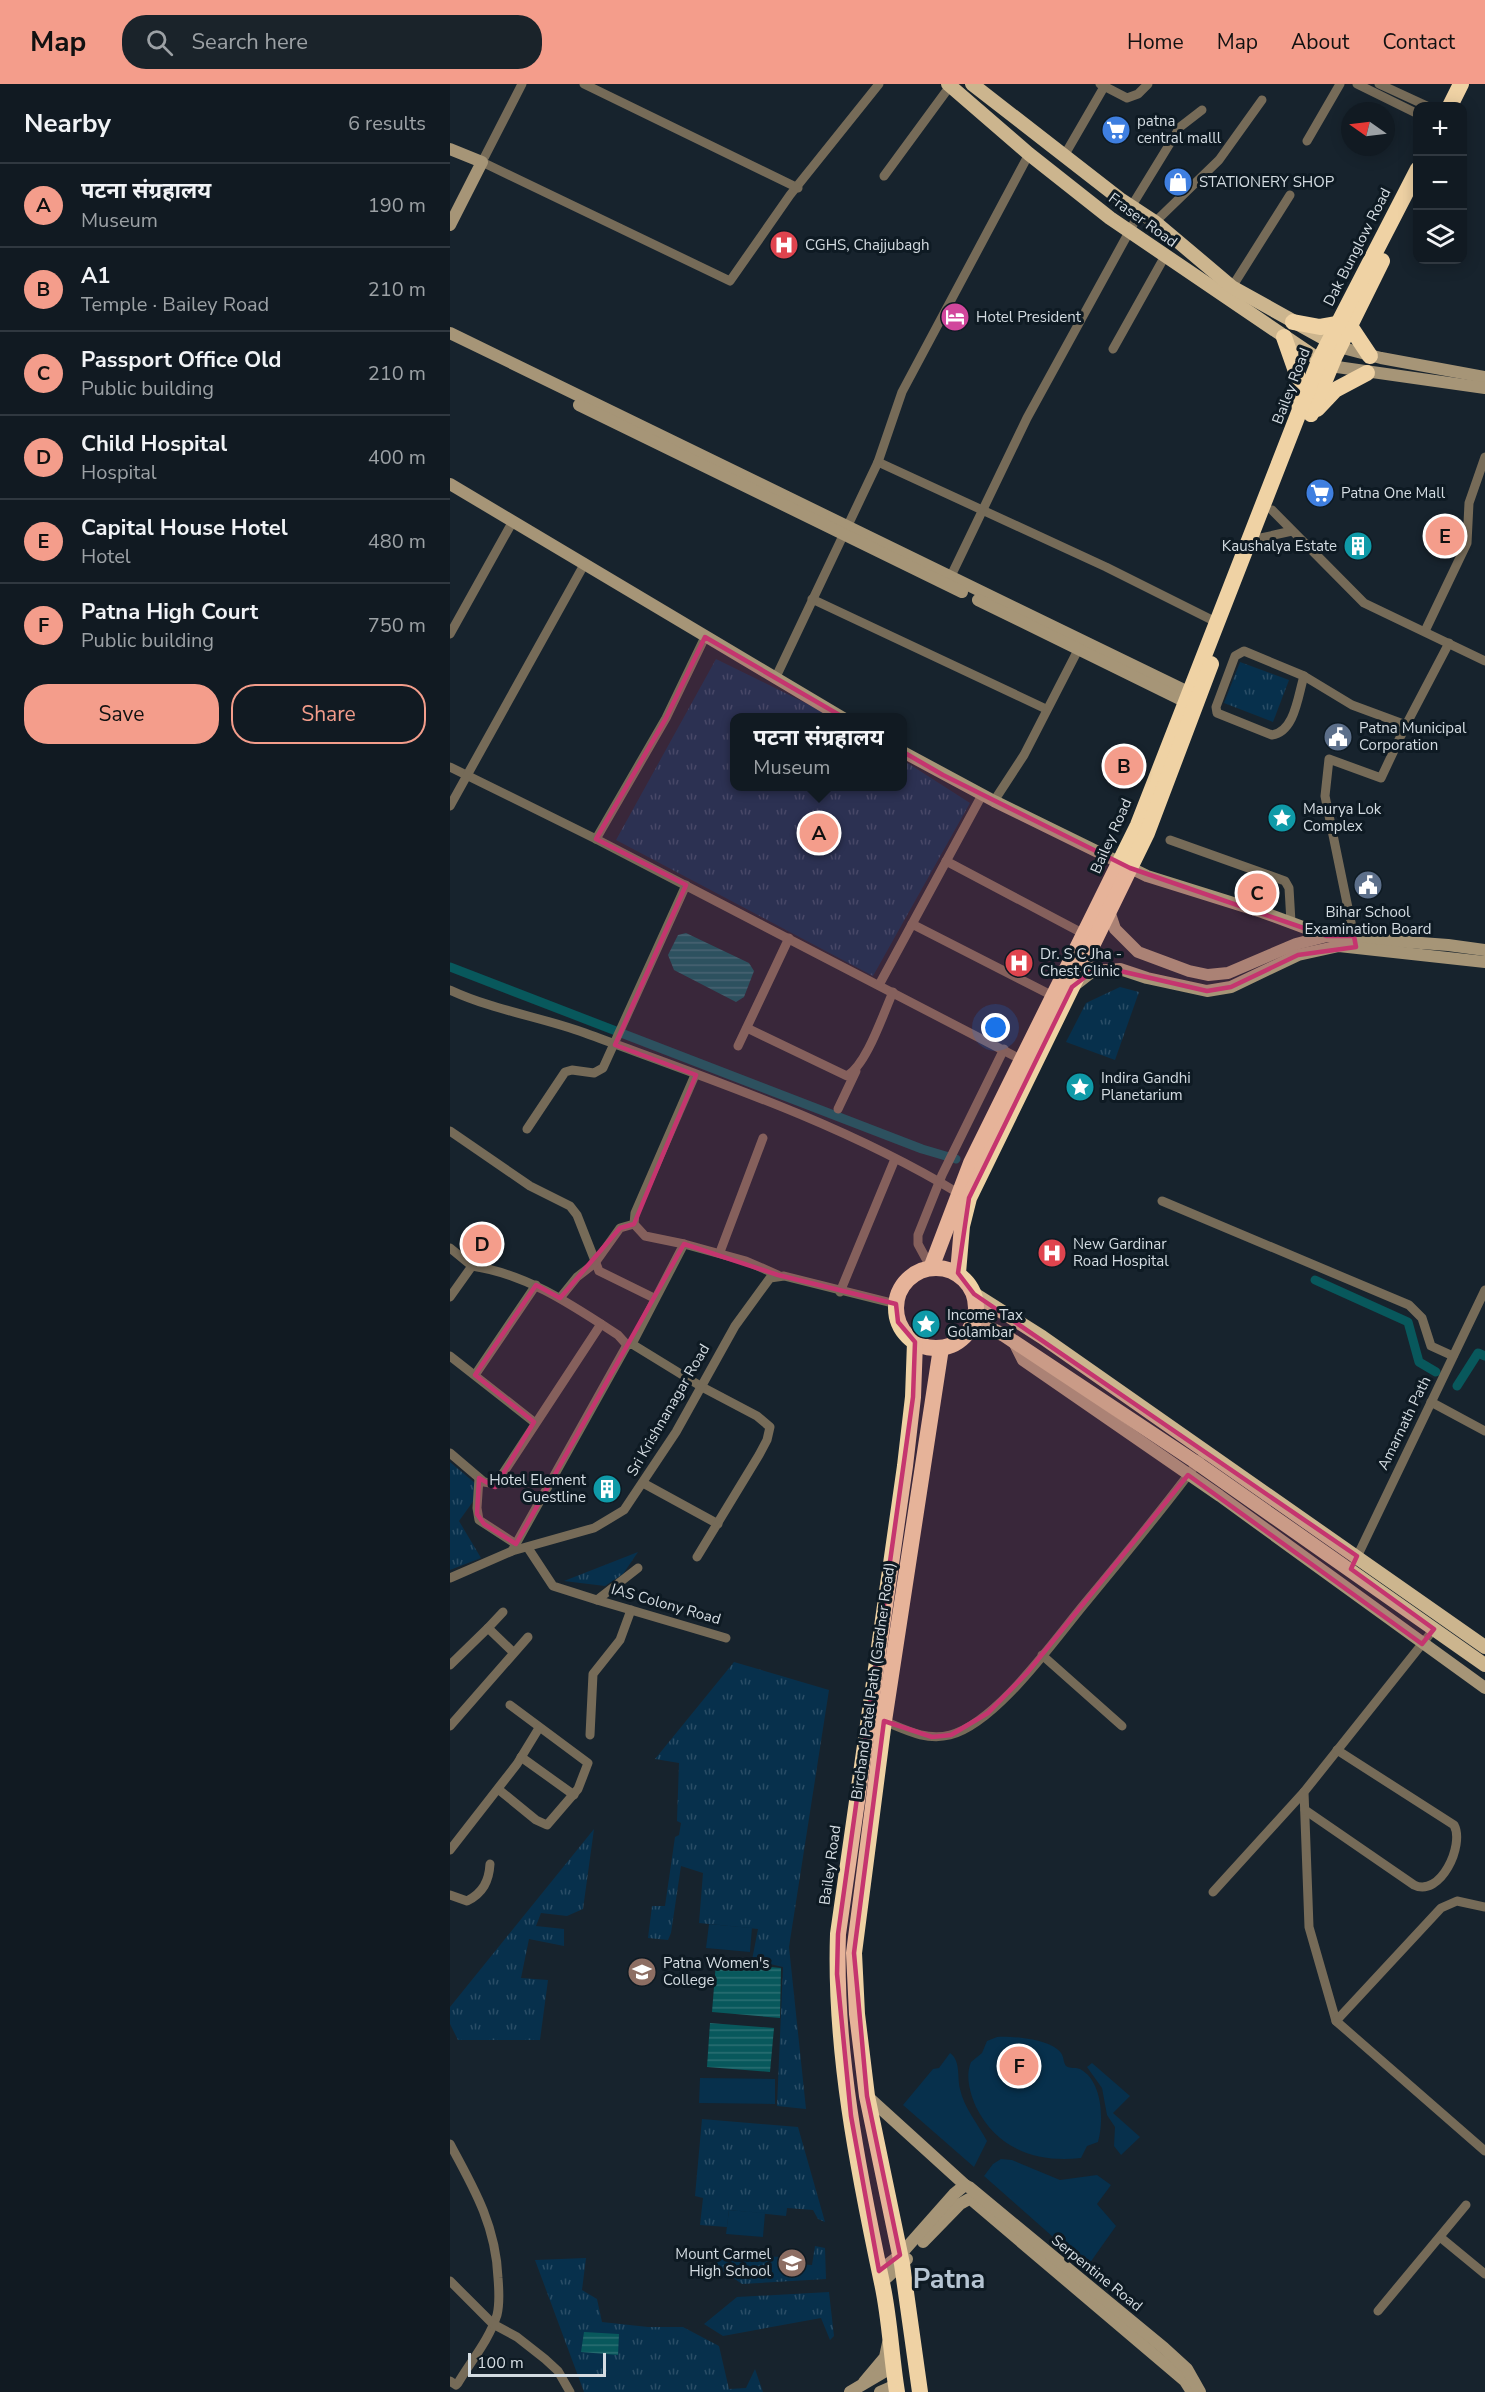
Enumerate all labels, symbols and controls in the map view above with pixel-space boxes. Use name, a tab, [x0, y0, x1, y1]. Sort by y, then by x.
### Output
search box	[122, 15, 542, 69]
text: Map	[30, 23, 86, 61]
icon: search	[143, 26, 176, 59]
text: Search here	[191, 27, 308, 57]
text: Home	[1127, 28, 1184, 56]
text: Map	[1217, 28, 1258, 56]
text: About	[1291, 28, 1349, 56]
text: Contact	[1382, 28, 1455, 56]
north arrow	[1341, 102, 1395, 156]
map controls	[1413, 102, 1467, 264]
button: +	[1413, 102, 1467, 156]
text: Nearby	[24, 106, 111, 141]
text: 6 results	[348, 110, 426, 137]
place label: patna central malll	[1137, 111, 1222, 148]
supermarket icon: patna central malll	[1100, 114, 1132, 146]
button: −	[1413, 156, 1467, 210]
shop icon: STATIONERY SHOP	[1162, 166, 1194, 198]
place label: STATIONERY SHOP	[1199, 172, 1335, 192]
text: पटना संग्रहालय	[81, 176, 211, 206]
street label: Dak Bunglow Road	[1319, 184, 1395, 310]
street label: Fraser Road	[1105, 188, 1181, 252]
text: A	[36, 192, 51, 219]
text: 190 m	[368, 192, 426, 219]
text: Museum	[81, 207, 158, 234]
button: layers	[1413, 210, 1467, 264]
hospital icon: CGHS, Chajjubagh	[768, 229, 800, 261]
place label: CGHS, Chajjubagh	[805, 235, 930, 255]
text: A1	[81, 261, 111, 291]
text: B	[37, 276, 50, 303]
text: 210 m	[368, 276, 426, 303]
text: Temple · Bailey Road	[81, 291, 269, 318]
hotel icon: Hotel President	[939, 301, 971, 333]
place label: Hotel President	[976, 307, 1082, 327]
text: Passport Office Old	[81, 345, 281, 375]
street label: Bailey Road	[1267, 345, 1315, 427]
text: C	[37, 360, 50, 387]
text: 210 m	[368, 360, 426, 387]
text: Public building	[81, 375, 214, 402]
text: Child Hospital	[81, 429, 227, 459]
text: D	[36, 444, 51, 471]
text: 400 m	[368, 444, 426, 471]
text: Hospital	[81, 459, 157, 486]
supermarket icon: Patna One Mall	[1304, 477, 1336, 509]
place label: Patna One Mall	[1341, 483, 1446, 503]
text: Capital House Hotel	[81, 513, 288, 543]
pin: E	[1426, 514, 1464, 558]
text: E	[38, 528, 49, 555]
text: 480 m	[368, 528, 426, 555]
building icon: Kaushalya Estate	[1342, 530, 1374, 562]
place label: Kaushalya Estate	[1222, 536, 1337, 556]
text: Hotel	[81, 543, 131, 570]
text: Patna High Court	[81, 597, 258, 627]
text: F	[38, 612, 49, 639]
text: 750 m	[368, 612, 426, 639]
text: Public building	[81, 627, 214, 654]
button: Save	[24, 684, 219, 744]
button: Share	[231, 684, 426, 744]
popup	[730, 713, 907, 791]
place label: Patna Municipal Corporation	[1359, 718, 1467, 755]
public building icon: Patna Municipal Corporation	[1322, 721, 1354, 753]
text: पटना संग्रहालय	[753, 723, 884, 753]
pin: B	[1104, 744, 1144, 788]
text: Museum	[753, 754, 830, 781]
street label: Bailey Road	[1086, 795, 1136, 877]
place label: Maurya Lok Complex	[1303, 799, 1382, 836]
place icon: Maurya Lok Complex	[1266, 802, 1298, 834]
pin: A	[800, 810, 838, 855]
public building icon: Bihar School Examination Board	[1352, 869, 1384, 901]
pin: C	[1238, 870, 1276, 916]
place label: Bihar School Examination Board	[1304, 902, 1432, 939]
place label: Dr. S C Jha - Chest Clinic	[1040, 944, 1122, 981]
hospital icon: Dr. S C Jha - Chest Clinic	[1003, 947, 1035, 979]
your location	[981, 1013, 1010, 1042]
place label: Indira Gandhi Planetarium	[1101, 1068, 1191, 1105]
place icon: Indira Gandhi Planetarium	[1064, 1071, 1096, 1103]
pin: D	[462, 1222, 501, 1266]
place label: New Gardinar Road Hospital	[1073, 1234, 1169, 1271]
hospital icon: New Gardinar Road Hospital	[1036, 1237, 1068, 1269]
place label: Income Tax Golambar	[947, 1305, 1023, 1342]
place icon: Income Tax Golambar	[910, 1308, 942, 1340]
street label: Sri Krishnanagar Road	[622, 1340, 714, 1480]
street label: Amarnath Path	[1373, 1373, 1435, 1473]
place label: Hotel Element Guestline	[489, 1470, 587, 1507]
building icon: Hotel Element Guestline	[591, 1473, 623, 1505]
street label: Birchand Patel Path (Gardner Road)	[846, 1561, 900, 1801]
street label: IAS Colony Road	[609, 1579, 723, 1629]
street label: Bailey Road	[815, 1824, 845, 1906]
place label: Patna Women's College	[663, 1953, 770, 1990]
school or university icon: Patna Women's College	[626, 1956, 658, 1988]
pin: F	[1000, 2044, 1038, 2088]
street label: Serpentine Road	[1047, 2230, 1147, 2316]
place label: Mount Carmel High School	[675, 2244, 772, 2281]
school or university icon: Mount Carmel High School	[776, 2247, 808, 2279]
district label: Patna	[913, 2261, 985, 2298]
scale bar	[468, 2350, 606, 2378]
text: 100 m	[477, 2352, 524, 2374]

